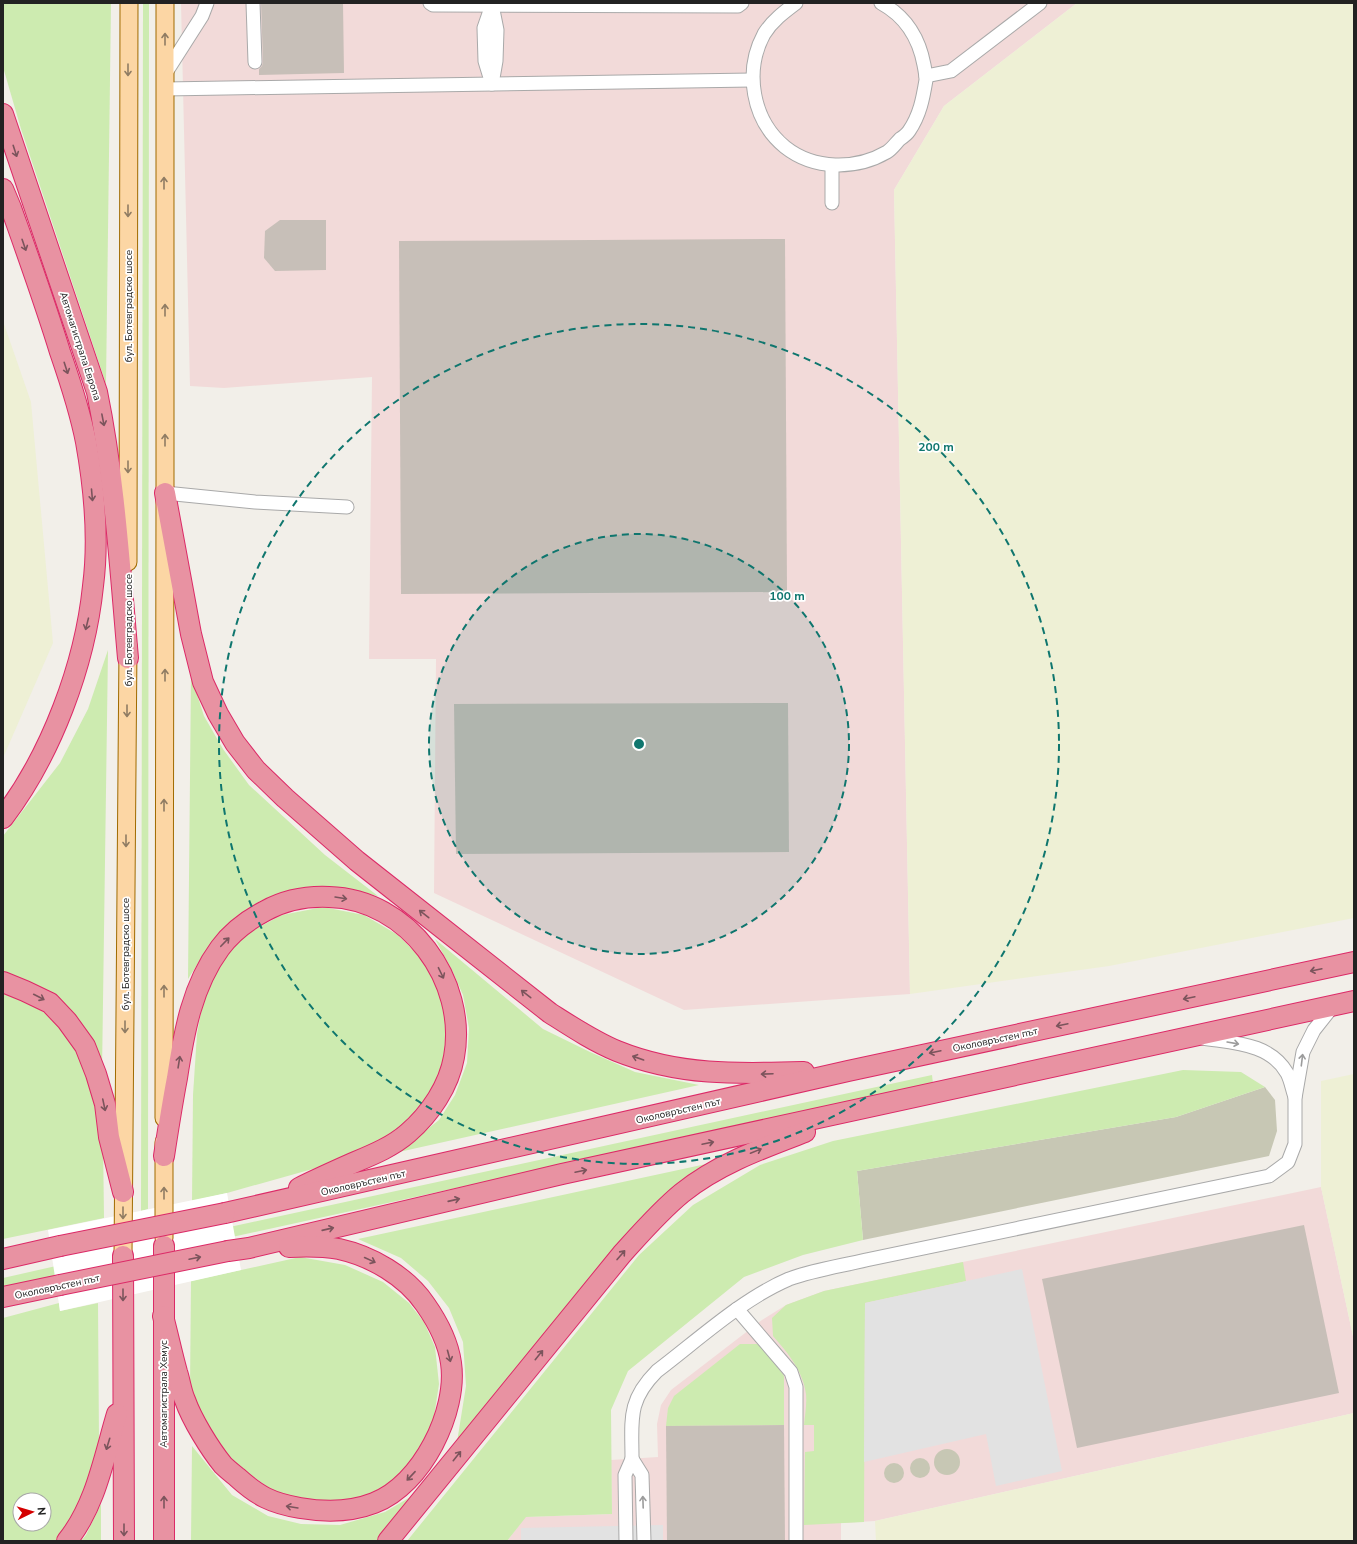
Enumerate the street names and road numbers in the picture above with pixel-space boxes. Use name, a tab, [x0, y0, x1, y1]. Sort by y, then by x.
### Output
street label: бул. Ботевградско шосе	[122, 250, 136, 362]
street label: Автомагистрала Европа	[56, 290, 104, 402]
street label: бул. Ботевградско шосе	[122, 574, 136, 686]
street label: бул. Ботевградско шосе	[119, 898, 133, 1010]
street label: Околовръстен път	[951, 1024, 1040, 1056]
street label: Околовръстен път	[634, 1094, 723, 1128]
street label: Околовръстен път	[319, 1166, 408, 1200]
street label: Околовръстен път	[13, 1271, 102, 1303]
street label: Автомагистрала Хемус	[157, 1340, 171, 1448]

